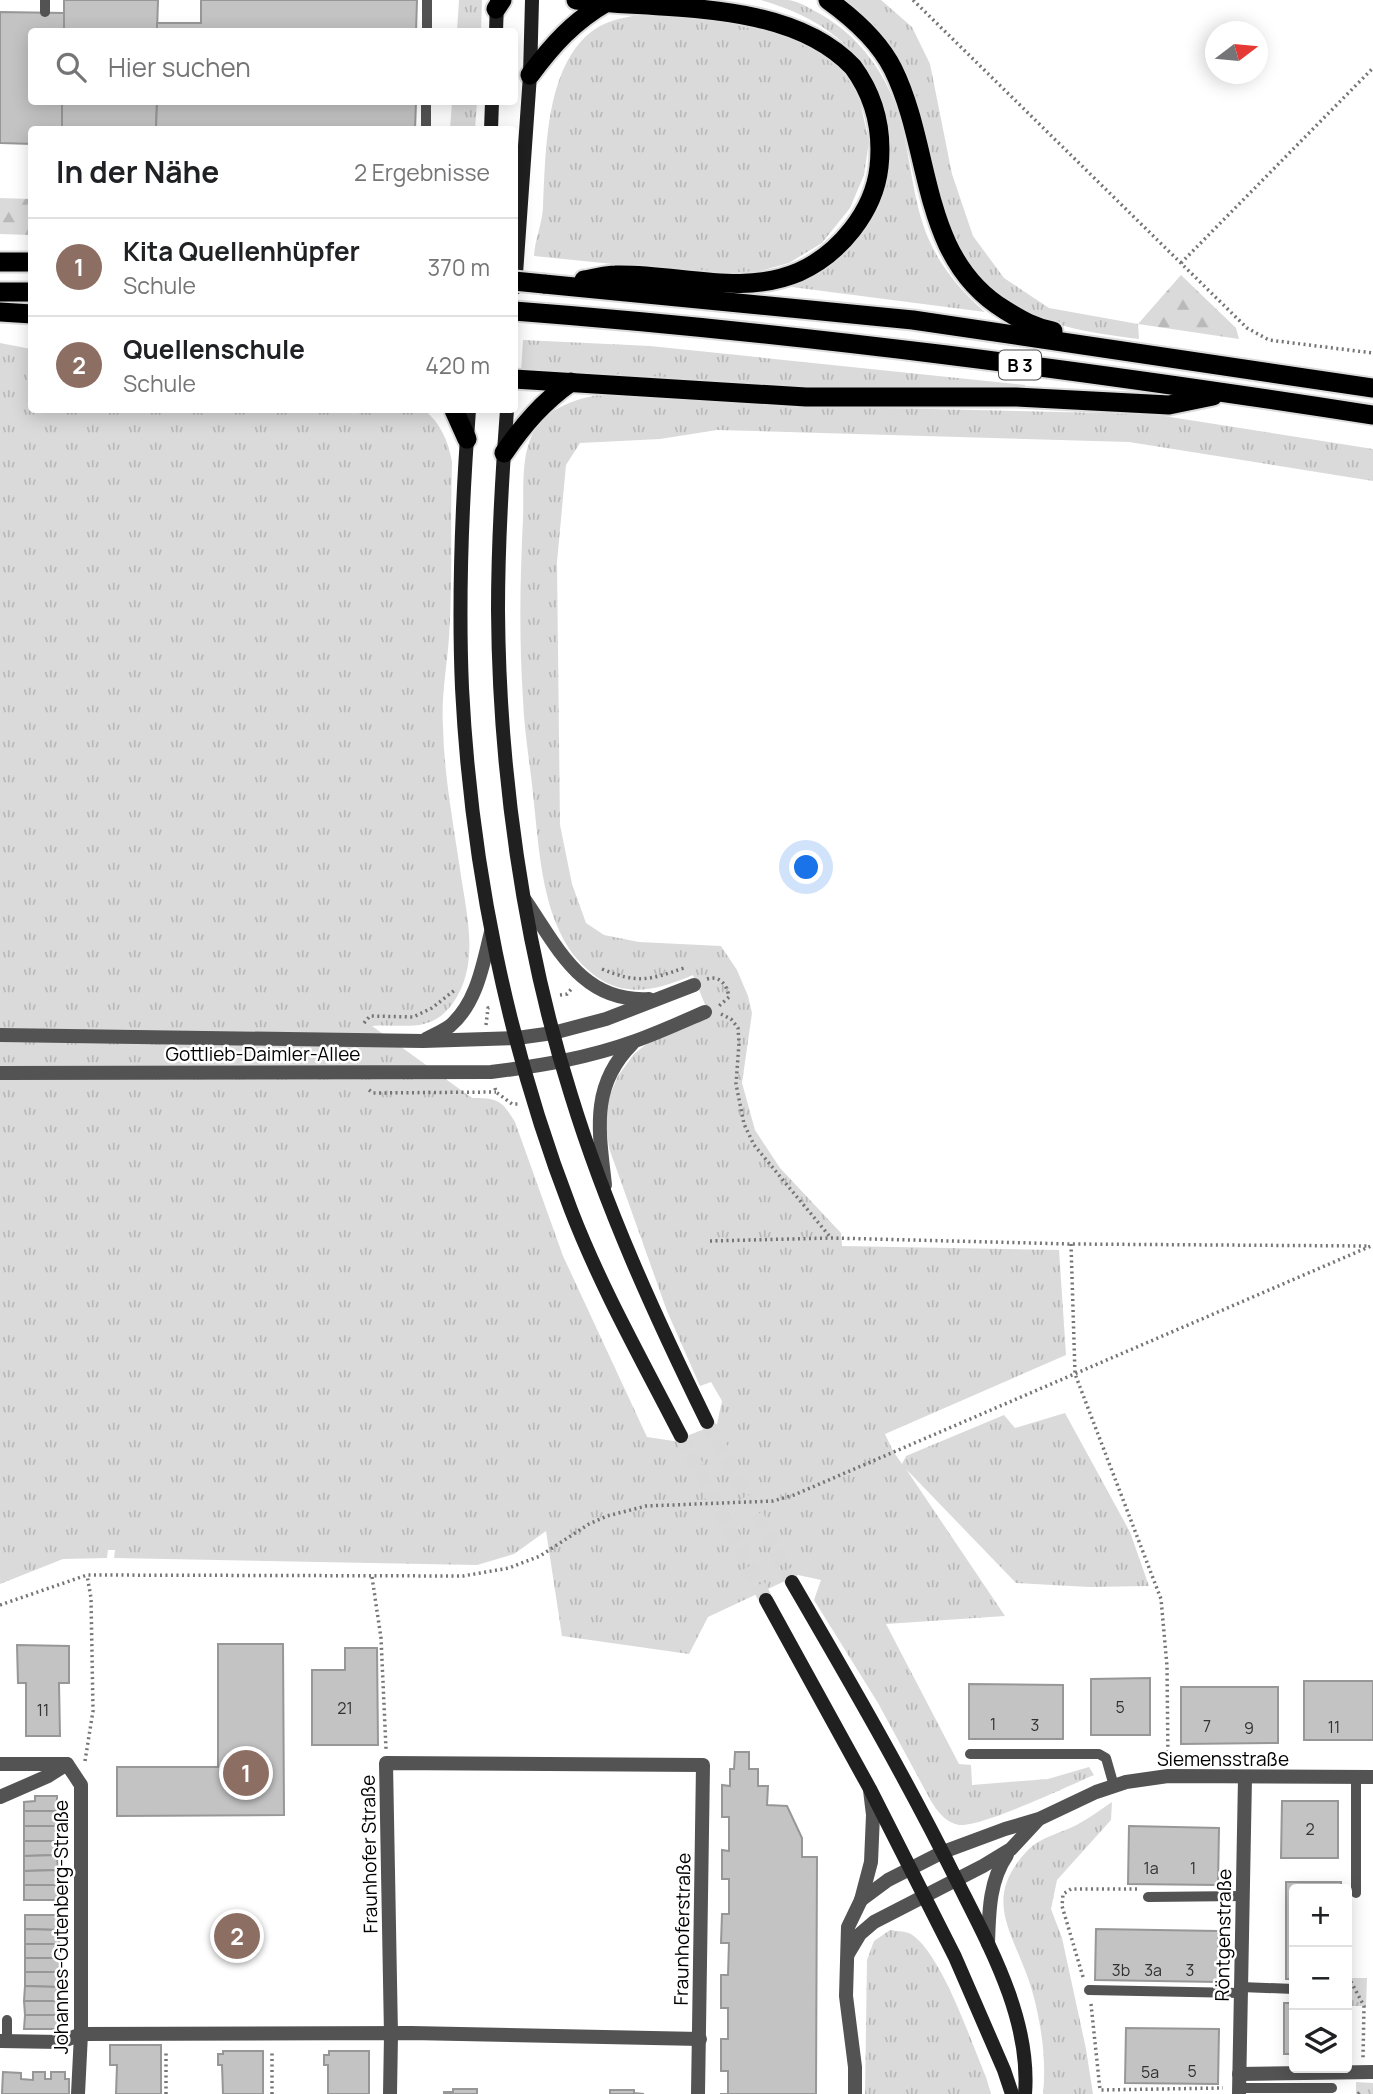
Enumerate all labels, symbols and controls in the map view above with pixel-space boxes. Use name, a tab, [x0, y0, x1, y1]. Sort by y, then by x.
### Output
north arrow	[1205, 21, 1268, 84]
search box	[28, 28, 518, 105]
icon: search	[52, 48, 90, 86]
text: Hier suchen	[108, 49, 251, 85]
text: In der Nähe	[56, 151, 219, 192]
text: 2 Ergebnisse	[354, 156, 490, 188]
text: Kita Quellenhüpfer	[123, 233, 360, 269]
text: 1	[74, 251, 84, 283]
text: 370 m	[428, 251, 490, 283]
text: Schule	[123, 269, 196, 301]
text: Quellenschule	[123, 331, 305, 367]
text: 2	[72, 349, 86, 381]
text: 420 m	[425, 349, 490, 381]
road number: B 3	[999, 351, 1041, 380]
text: Schule	[123, 367, 196, 399]
your location	[789, 850, 823, 884]
street label: Gottlieb-Daimler-Allee	[166, 1041, 360, 1067]
house number: 5	[1115, 1696, 1125, 1718]
house number: 21	[337, 1697, 353, 1719]
house number: 11	[37, 1699, 49, 1721]
house number: 1	[990, 1713, 996, 1735]
house number: 3	[1031, 1714, 1039, 1736]
house number: 7	[1203, 1715, 1211, 1737]
house number: 11	[1328, 1716, 1340, 1738]
house number: 9	[1244, 1717, 1254, 1739]
street label: Siemensstraße	[1157, 1746, 1289, 1772]
pin: 1	[223, 1747, 269, 1799]
street label: Fraunhofer Straße	[355, 1774, 383, 1934]
street label: Johannes-Gutenberg-Straße	[48, 1800, 74, 2054]
house number: 2	[1305, 1818, 1315, 1840]
street label: Fraunhoferstraße	[668, 1852, 696, 2006]
house number: 1a	[1143, 1857, 1159, 1879]
house number: 1	[1190, 1857, 1196, 1879]
street label: Röntgenstraße	[1209, 1869, 1237, 2001]
map controls	[1289, 1884, 1352, 2073]
button: +	[1289, 1884, 1352, 1947]
pin: 2	[214, 1910, 260, 1962]
button: −	[1289, 1947, 1352, 2010]
house number: 3b	[1112, 1959, 1130, 1981]
house number: 3a	[1144, 1959, 1162, 1981]
house number: 3	[1186, 1959, 1194, 1981]
button: layers	[1289, 2010, 1352, 2073]
house number: 5	[1187, 2060, 1197, 2082]
house number: 5a	[1141, 2061, 1159, 2083]

